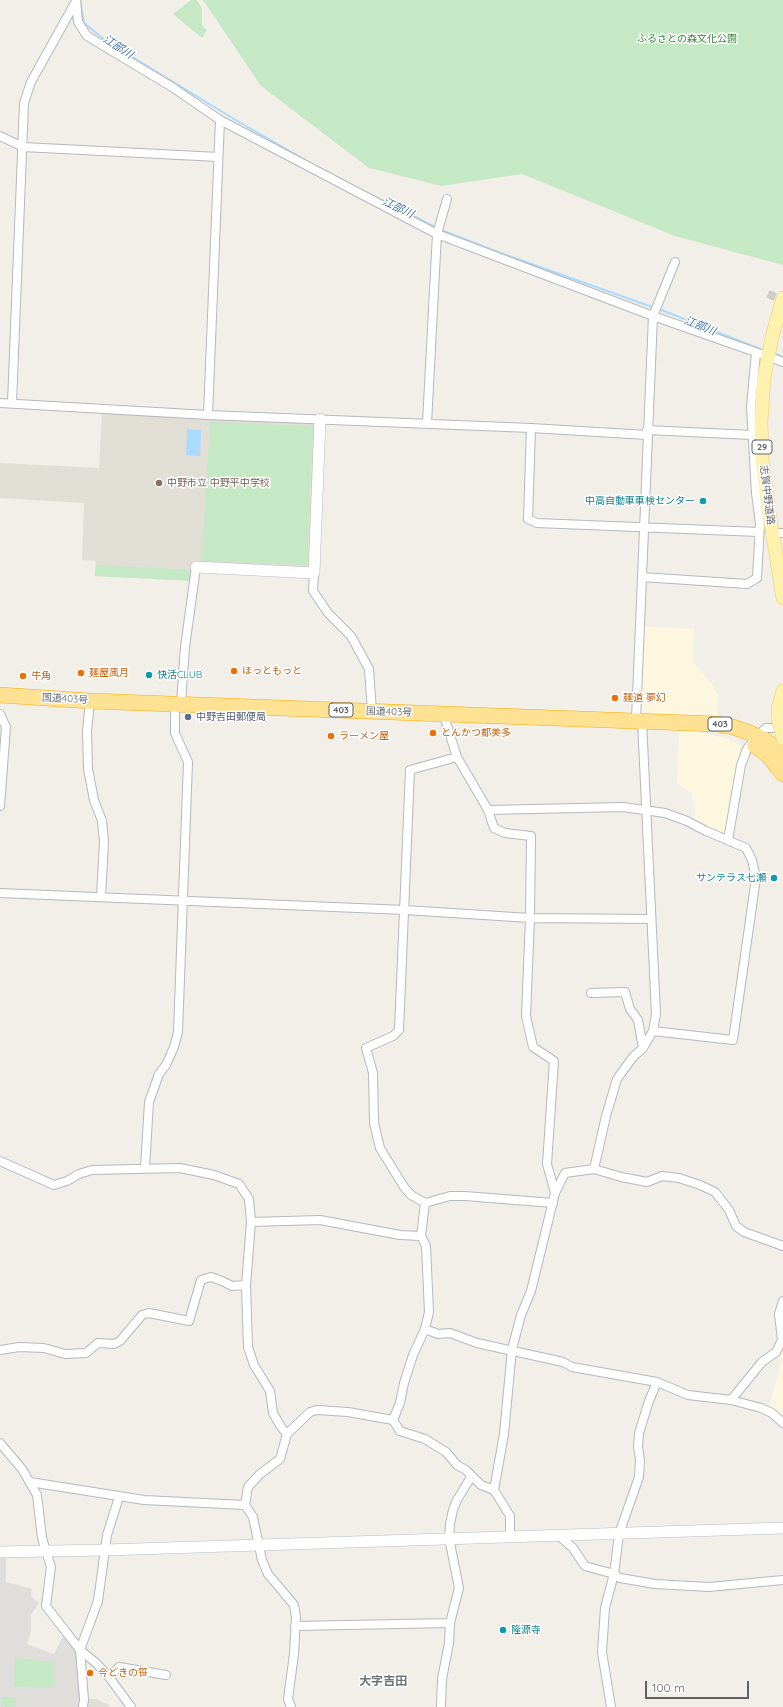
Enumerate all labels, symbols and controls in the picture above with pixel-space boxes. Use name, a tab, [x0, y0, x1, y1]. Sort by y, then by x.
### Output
water label: 江部川	[101, 32, 135, 62]
park label: ふるさとの森文化公園	[637, 33, 737, 45]
water label: 江部川	[380, 195, 416, 221]
water label: 江部川	[682, 314, 718, 338]
road number: 29	[752, 440, 772, 454]
street label: 志賀中野道路	[757, 464, 777, 526]
place label: 中野市立 中野平中学校	[167, 477, 270, 489]
marker: 中野市立 中野平中学校	[154, 478, 164, 488]
place label: 中高自動車車検センター	[585, 495, 695, 507]
marker: 中高自動車車検センター	[698, 496, 708, 506]
place label: ほっともっと	[242, 665, 302, 677]
marker: ほっともっと	[229, 666, 239, 676]
place label: 麺屋風月	[89, 667, 129, 679]
marker: 麺屋風月	[76, 668, 86, 678]
place label: 快活CLUB	[157, 669, 202, 681]
place label: 牛角	[31, 670, 51, 682]
marker: 快活CLUB	[144, 670, 154, 680]
marker: 牛角	[18, 671, 28, 681]
street label: 国道403号	[41, 692, 89, 706]
place label: 麺道 夢幻	[623, 692, 666, 704]
marker: 麺道 夢幻	[610, 693, 620, 703]
road number: 403	[329, 703, 353, 717]
street label: 国道403号	[366, 705, 412, 719]
place label: 中野吉田郵便局	[196, 711, 266, 723]
marker: 中野吉田郵便局	[183, 712, 193, 722]
road number: 403	[708, 717, 732, 731]
place label: とんかつ都美多	[441, 727, 511, 739]
marker: とんかつ都美多	[428, 728, 438, 738]
place label: ラーメン屋	[339, 730, 389, 742]
marker: ラーメン屋	[326, 731, 336, 741]
place label: サンテラス七瀬	[696, 872, 766, 884]
marker: サンテラス七瀬	[769, 873, 779, 883]
place label: 隆源寺	[511, 1624, 541, 1636]
marker: 隆源寺	[498, 1625, 508, 1635]
place label: 今どきの笹	[98, 1667, 148, 1679]
marker: 今どきの笹	[85, 1668, 95, 1678]
scale bar	[647, 1673, 751, 1699]
district label: 大字吉田	[359, 1674, 407, 1688]
text: 100 m	[652, 1680, 685, 1695]

